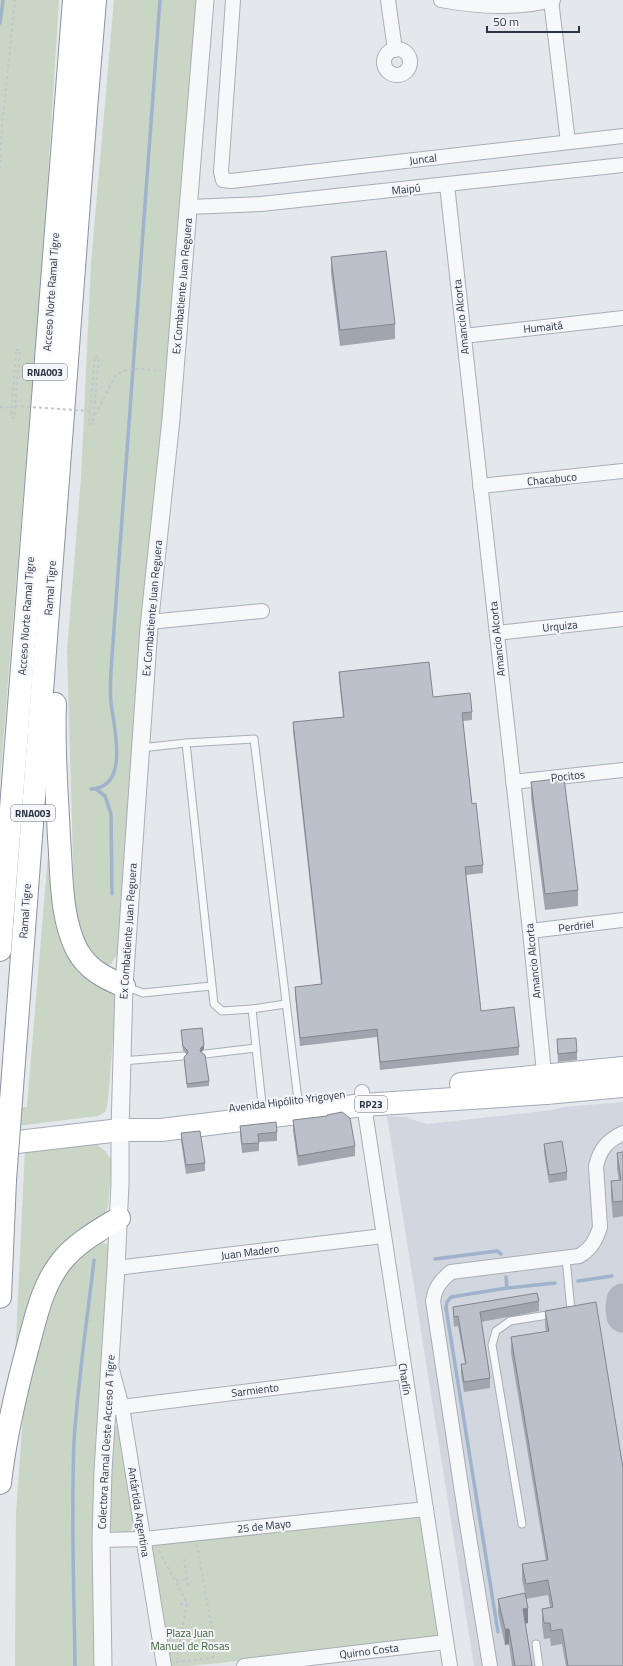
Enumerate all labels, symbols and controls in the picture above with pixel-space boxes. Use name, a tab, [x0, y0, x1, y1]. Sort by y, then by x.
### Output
scale bar	[487, 8, 579, 34]
text: 50 m	[493, 12, 519, 31]
street label: Juncal	[408, 149, 438, 169]
street label: Maipú	[391, 180, 421, 198]
street label: Ex Combatiente Juan Reguera	[168, 217, 196, 355]
street label: Acceso Norte Ramal Tigre	[39, 232, 63, 352]
street label: Amancio Alcorta	[449, 278, 473, 355]
street label: Humaitá	[522, 317, 564, 337]
road number: RNA003	[23, 364, 67, 380]
street label: Chacabuco	[526, 468, 578, 490]
street label: Ex Combatiente Juan Reguera	[138, 539, 166, 677]
street label: Acceso Norte Ramal Tigre	[14, 556, 38, 676]
street label: Ramal Tigre	[40, 560, 60, 616]
street label: Amancio Alcorta	[485, 600, 509, 677]
street label: Urquiza	[542, 616, 579, 636]
street label: Pocitos	[550, 766, 586, 786]
road number: RNA003	[11, 805, 55, 821]
street label: Ex Combatiente Juan Reguera	[115, 862, 141, 1000]
street label: Ramal Tigre	[15, 883, 35, 939]
street label: Perdriel	[557, 916, 595, 936]
street label: Amancio Alcorta	[521, 922, 545, 999]
street label: Avenida Hipólito Yrigoyen	[228, 1086, 346, 1116]
road number: RP23	[355, 1096, 387, 1112]
street label: Juan Madero	[220, 1240, 280, 1264]
street label: Colectora Ramal Oeste Acceso A Tigre	[93, 1354, 119, 1530]
street label: Charlín	[395, 1362, 415, 1396]
street label: Sarmiento	[230, 1379, 280, 1401]
street label: Antártida Argentina	[124, 1466, 154, 1559]
street label: 25 de Mayo	[236, 1515, 292, 1537]
park label: Plaza Juan Manuel de Rosas	[150, 1625, 230, 1654]
street label: Quirno Costa	[338, 1639, 400, 1663]

